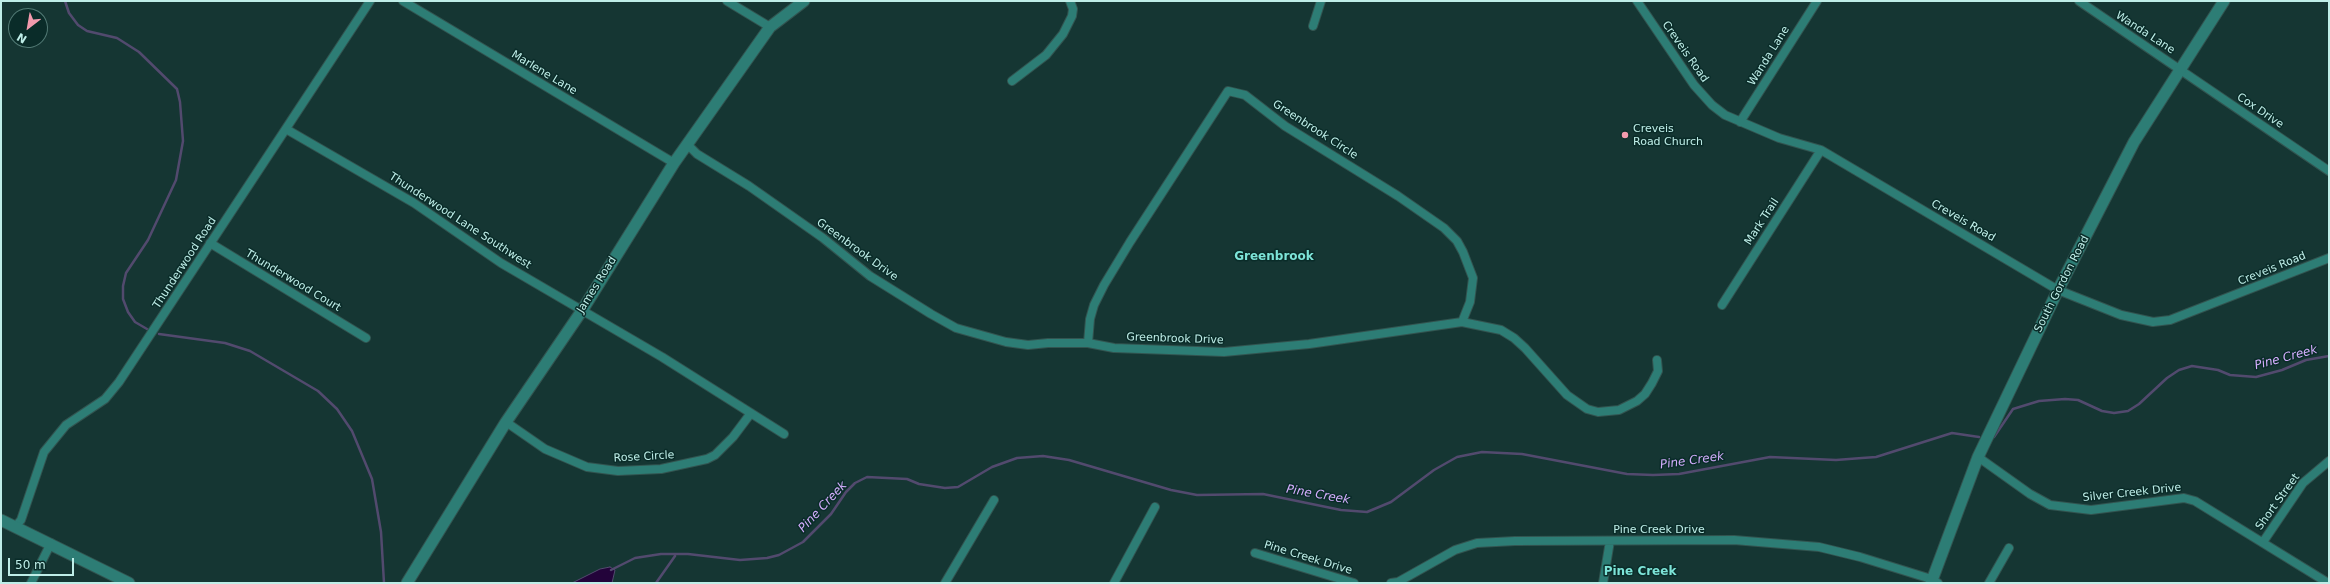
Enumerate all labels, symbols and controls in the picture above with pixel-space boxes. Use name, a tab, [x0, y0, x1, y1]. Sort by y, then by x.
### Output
north arrow	[8, 8, 48, 48]
street label: Wanda Lane	[2113, 9, 2177, 57]
street label: Creveis Road	[1659, 19, 1711, 85]
street label: Wanda Lane	[1745, 24, 1793, 88]
text: N	[15, 30, 29, 46]
street label: Marlene Lane	[509, 48, 579, 98]
street label: Cox Drive	[2234, 91, 2286, 131]
street label: Greenbrook Circle	[1270, 98, 1360, 162]
place label: Creveis Road Church	[1633, 122, 1703, 148]
marker: Creveis Road Church	[1620, 130, 1630, 140]
street label: Thunderwood Lane Southwest	[386, 170, 534, 272]
street label: Mark Trail	[1742, 196, 1782, 248]
street label: Creveis Road	[1929, 197, 1997, 245]
street label: Thunderwood Road	[150, 215, 220, 311]
street label: Greenbrook Drive	[814, 216, 900, 284]
street label: South Gordon Road	[2032, 233, 2092, 335]
street label: Thunderwood Court	[243, 247, 343, 315]
street label: Creveis Road	[2236, 249, 2308, 289]
district label: Greenbrook	[1234, 250, 1314, 264]
street label: James Road	[574, 254, 620, 316]
street label: Greenbrook Drive	[1126, 331, 1224, 347]
water label: Pine Creek	[2253, 343, 2319, 373]
street label: Rose Circle	[613, 449, 675, 465]
water label: Pine Creek	[1659, 449, 1725, 473]
street label: Short Street	[2253, 471, 2303, 533]
water label: Pine Creek	[796, 479, 850, 535]
street label: Silver Creek Drive	[2082, 481, 2182, 505]
water label: Pine Creek	[1285, 482, 1351, 508]
street label: Pine Creek Drive	[1613, 523, 1705, 537]
street label: Pine Creek Drive	[1262, 538, 1354, 578]
scale bar	[10, 550, 76, 576]
text: 50 m	[15, 558, 46, 572]
district label: Pine Creek	[1604, 565, 1676, 579]

